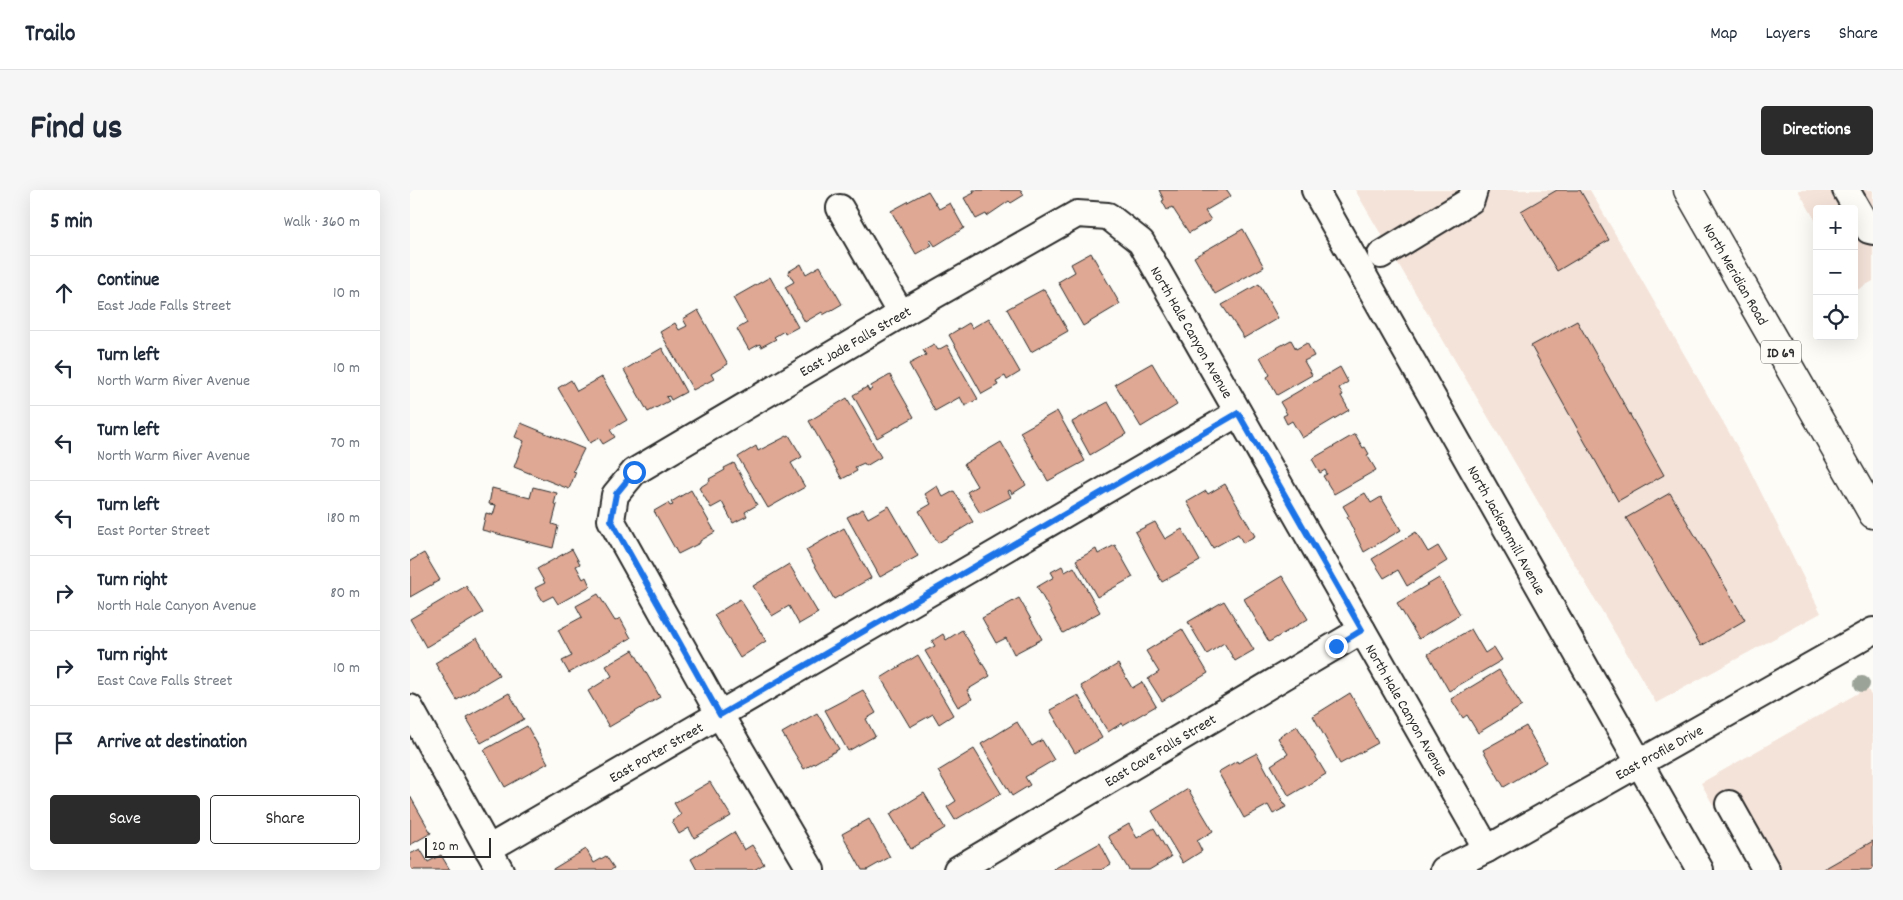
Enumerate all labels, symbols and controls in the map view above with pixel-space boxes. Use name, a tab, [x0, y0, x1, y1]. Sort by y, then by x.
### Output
text: Trailo	[25, 18, 76, 52]
text: Map	[1710, 22, 1737, 47]
text: Layers	[1765, 22, 1811, 47]
text: Share	[1839, 22, 1878, 47]
text: Find us	[30, 105, 122, 155]
button: Directions	[1761, 106, 1873, 155]
map controls	[1813, 205, 1858, 340]
button: +	[1813, 205, 1858, 250]
text: 5 min	[50, 208, 93, 238]
text: Walk · 360 m	[284, 211, 360, 234]
street label: North Meridian Road	[1696, 220, 1772, 330]
button: −	[1813, 250, 1858, 295]
street label: North Hale Canyon Avenue	[1143, 263, 1237, 404]
text: Continue	[97, 268, 159, 295]
icon: ahead	[50, 279, 78, 307]
text: 10 m	[333, 282, 360, 305]
text: East Jade Falls Street	[97, 295, 231, 318]
button: locate	[1813, 295, 1858, 340]
street label: East Jade Falls Street	[796, 302, 916, 384]
road number: ID 69	[1761, 340, 1801, 363]
text: Turn left	[97, 343, 160, 370]
icon: left	[50, 354, 78, 382]
text: 10 m	[333, 357, 360, 380]
text: North Warm River Avenue	[97, 370, 250, 393]
text: Turn left	[97, 418, 160, 445]
icon: left	[50, 429, 78, 457]
text: 70 m	[330, 432, 360, 455]
text: North Warm River Avenue	[97, 445, 250, 468]
route start	[623, 461, 646, 484]
street label: North Jacksonmill Avenue	[1461, 462, 1550, 600]
text: Turn left	[97, 493, 160, 520]
icon: left	[50, 504, 78, 532]
text: 180 m	[327, 507, 360, 530]
text: East Porter Street	[97, 520, 210, 543]
text: Turn right	[97, 568, 168, 595]
icon: right	[50, 579, 78, 607]
text: 80 m	[330, 582, 360, 605]
text: North Hale Canyon Avenue	[97, 595, 256, 618]
route end	[1325, 635, 1348, 658]
street label: North Hale Canyon Avenue	[1358, 641, 1452, 782]
text: Turn right	[97, 643, 168, 670]
icon: right	[50, 654, 78, 682]
text: 10 m	[333, 657, 360, 680]
text: East Cave Falls Street	[97, 670, 232, 693]
street label: East Cave Falls Street	[1101, 709, 1221, 794]
street label: East Porter Street	[606, 718, 709, 790]
street label: East Profile Drive	[1612, 720, 1708, 787]
icon: arrive	[50, 729, 78, 757]
text: Arrive at destination	[97, 730, 247, 757]
button: Save	[50, 795, 200, 844]
button: Share	[210, 795, 360, 844]
scale bar	[425, 835, 491, 858]
text: 20 m	[432, 837, 459, 857]

